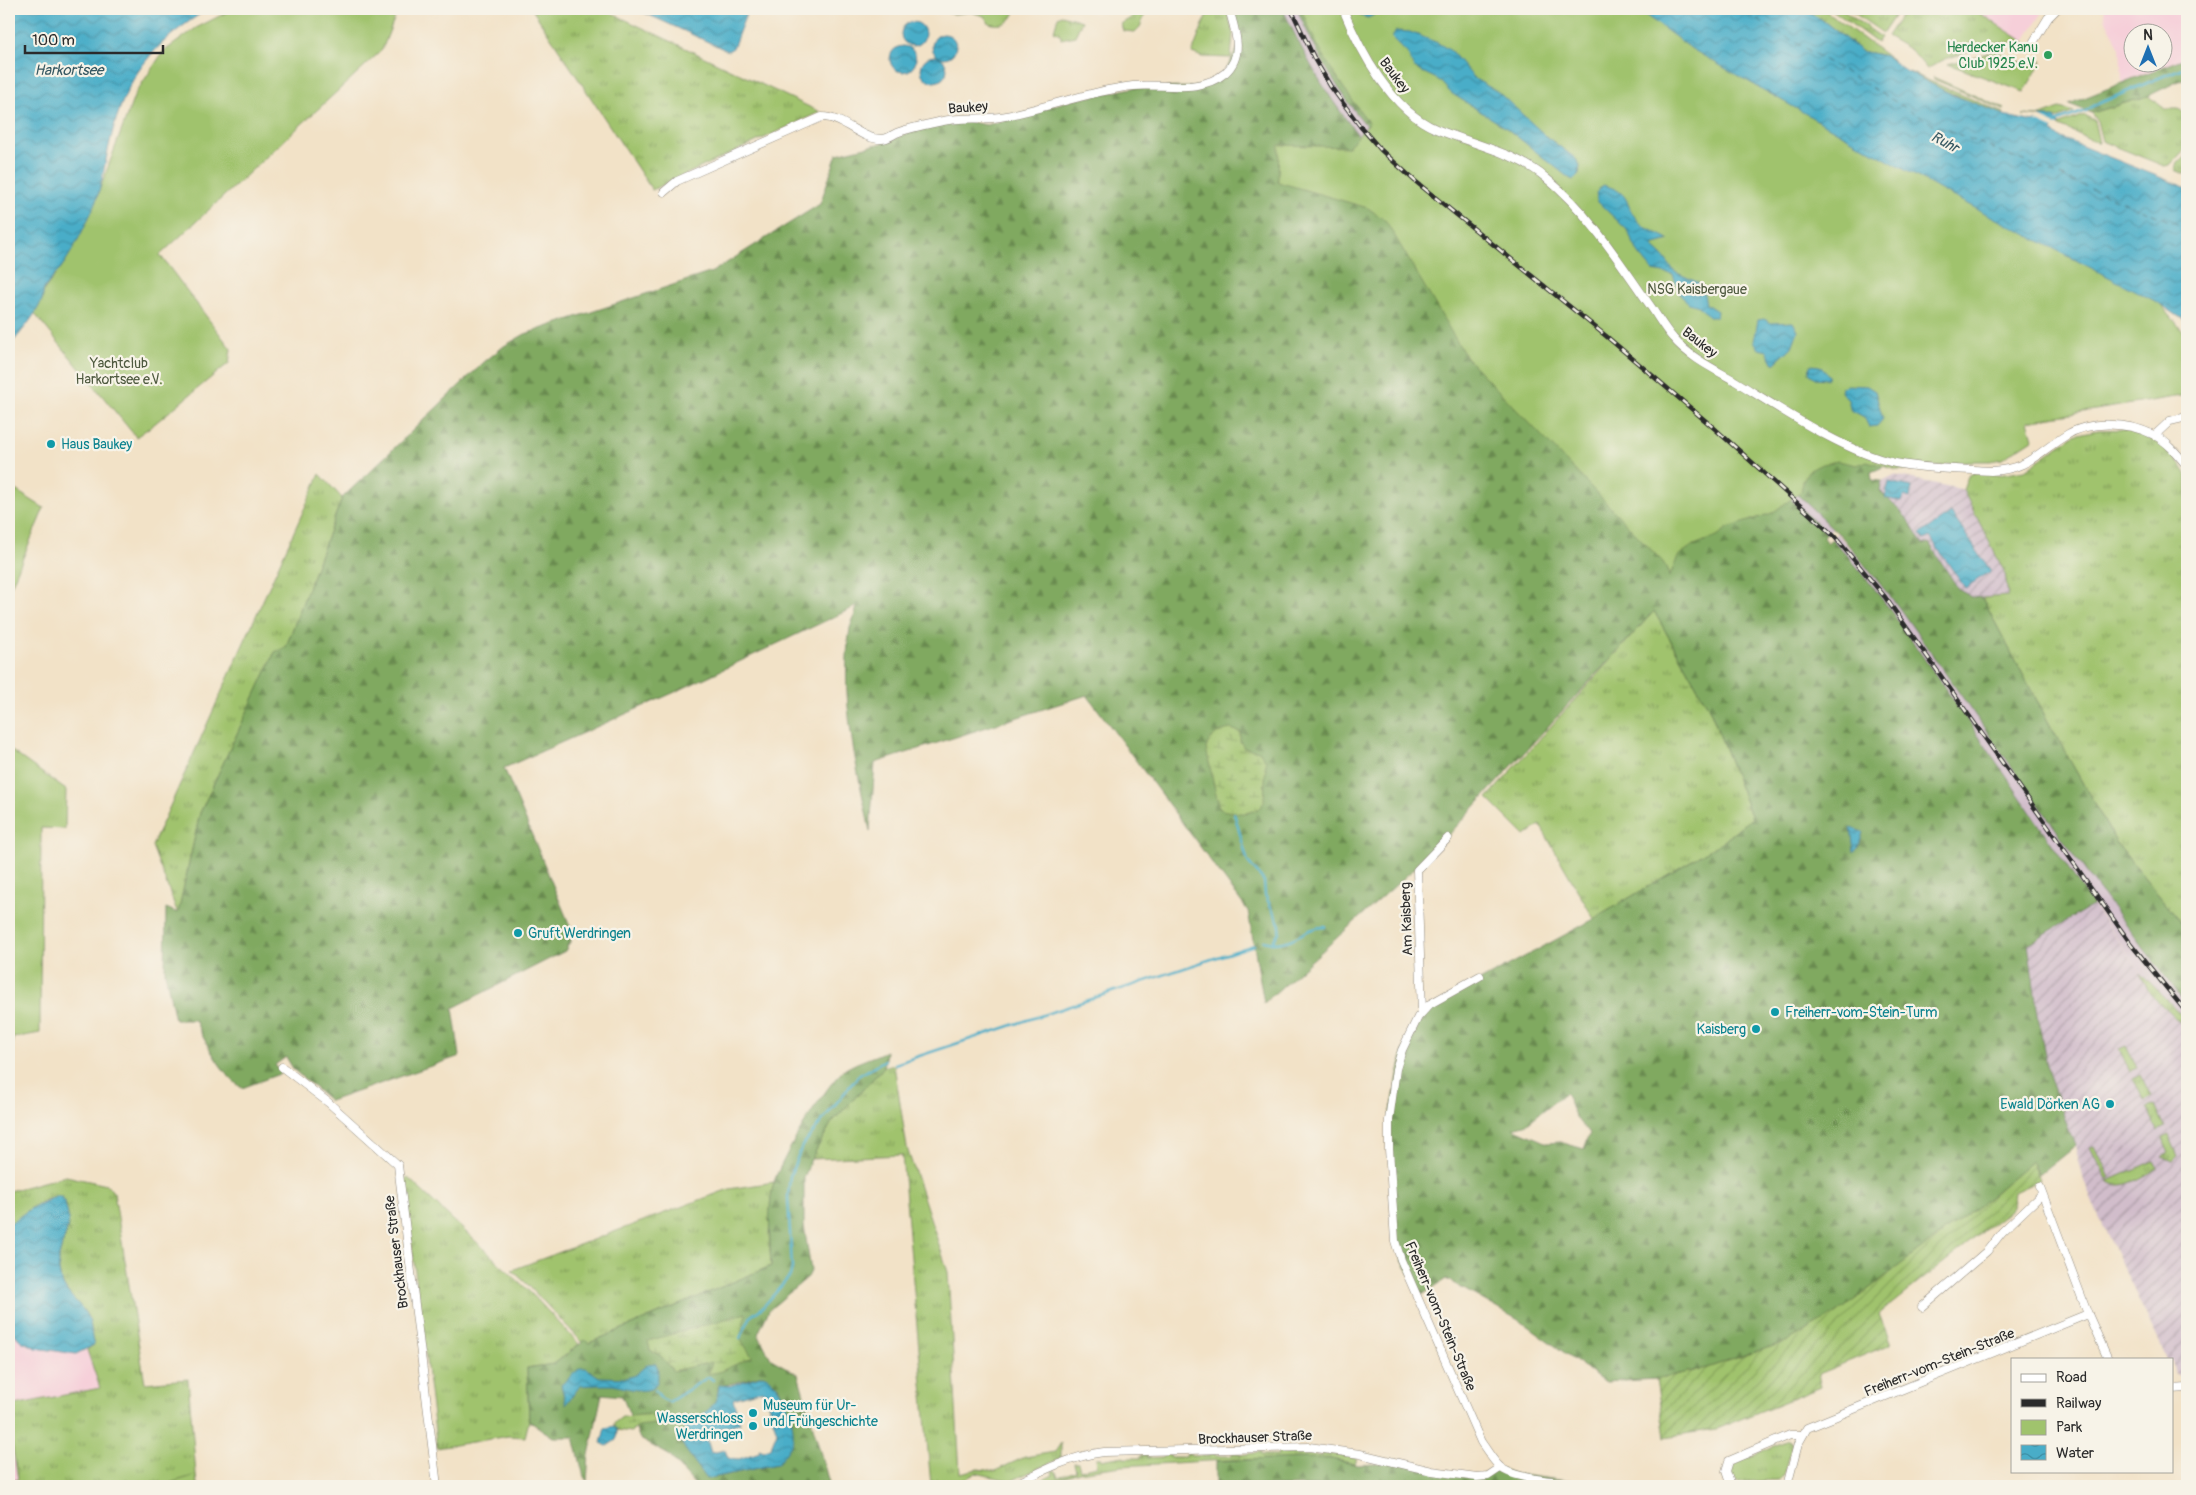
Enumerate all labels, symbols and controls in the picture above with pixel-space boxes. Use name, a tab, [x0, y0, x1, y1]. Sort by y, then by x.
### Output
scale bar	[25, 22, 162, 54]
north arrow	[2124, 22, 2174, 72]
text: N	[2143, 27, 2153, 44]
text: 100 m	[32, 31, 75, 50]
place label: Herdecker Kanu Club 1925 e.V.	[1947, 39, 2038, 72]
marker: Herdecker Kanu Club 1925 e.V.	[2042, 49, 2054, 61]
street label: Baukey	[1376, 54, 1413, 96]
water label: Harkortsee	[34, 61, 105, 80]
street label: Baukey	[948, 98, 989, 117]
water label: Ruhr	[1928, 127, 1963, 158]
park label: NSG Kaisbergaue	[1647, 281, 1747, 298]
street label: Baukey	[1679, 323, 1721, 361]
park label: Yachtclub Harkortsee e.V.	[76, 355, 162, 388]
place label: Haus Baukey	[61, 436, 132, 453]
marker: Haus Baukey	[45, 438, 57, 450]
street label: Am Kaisberg	[1397, 882, 1416, 956]
place label: Gruft Werdringen	[528, 925, 631, 942]
marker: Gruft Werdringen	[512, 927, 524, 939]
place label: Freiherr-vom-Stein-Turm	[1785, 1004, 1938, 1021]
marker: Freiherr-vom-Stein-Turm	[1769, 1006, 1781, 1018]
place label: Kaisberg	[1696, 1021, 1746, 1038]
marker: Kaisberg	[1750, 1023, 1762, 1035]
place label: Ewald Dörken AG	[2000, 1096, 2100, 1113]
marker: Ewald Dörken AG	[2104, 1098, 2116, 1110]
street label: Brockhauser Straße	[381, 1194, 412, 1310]
street label: Freiherr-vom-Stein-Straße	[1401, 1239, 1480, 1393]
street label: Freiherr-vom-Stein-Straße	[1862, 1324, 2017, 1400]
legend	[2011, 1358, 2174, 1472]
text: Road	[2056, 1368, 2087, 1387]
text: Railway	[2056, 1394, 2102, 1413]
place label: Museum für Ur- und Frühgeschichte	[763, 1397, 878, 1430]
marker: Museum für Ur- und Frühgeschichte	[747, 1407, 759, 1419]
place label: Wasserschloss Werdringen	[657, 1410, 744, 1443]
text: Park	[2056, 1418, 2083, 1437]
marker: Wasserschloss Werdringen	[747, 1420, 759, 1432]
street label: Brockhauser Straße	[1198, 1427, 1312, 1448]
text: Water	[2056, 1444, 2095, 1463]

